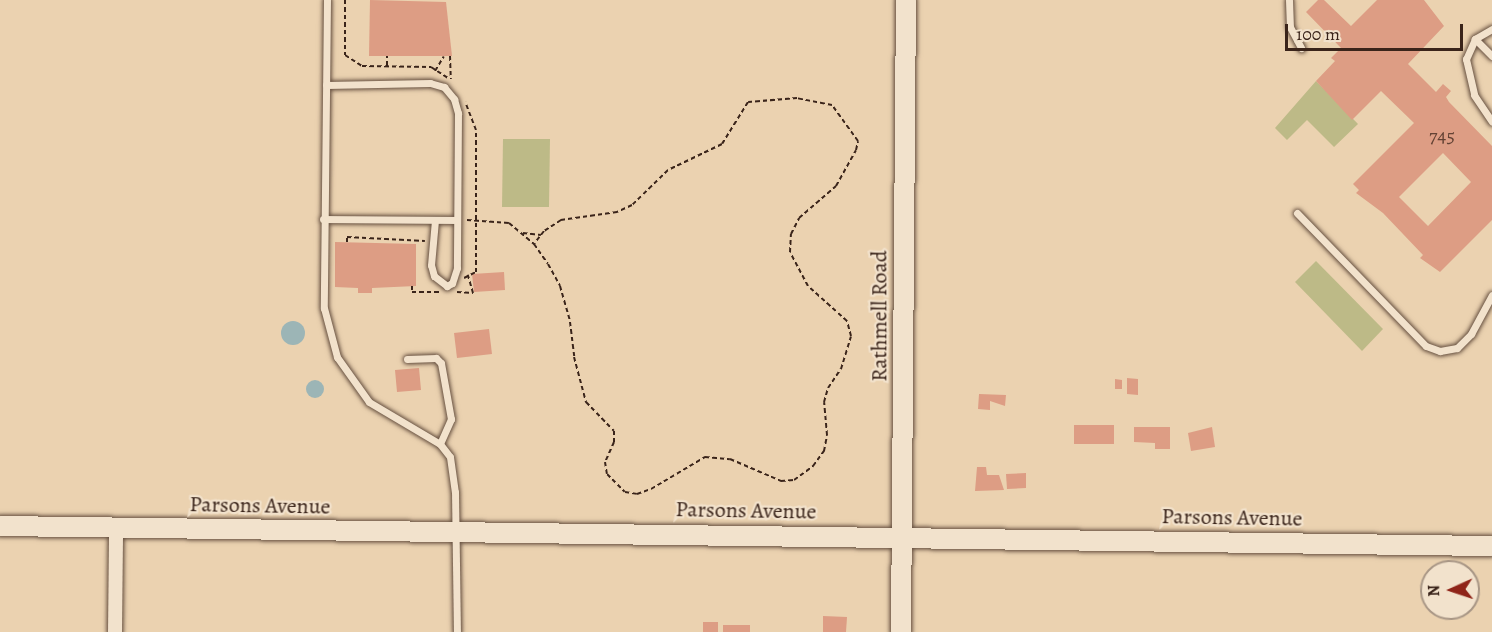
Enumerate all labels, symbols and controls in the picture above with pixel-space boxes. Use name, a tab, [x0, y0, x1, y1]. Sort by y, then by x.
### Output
scale bar	[1288, 12, 1466, 50]
text: 100 m	[1296, 22, 1340, 46]
house number: 745	[1429, 123, 1455, 147]
street label: Rathmell Road	[867, 250, 893, 382]
street label: Parsons Avenue	[189, 492, 331, 520]
street label: Parsons Avenue	[675, 497, 817, 525]
street label: Parsons Avenue	[1161, 504, 1303, 532]
north arrow	[1420, 560, 1480, 620]
text: N	[1423, 584, 1445, 597]

